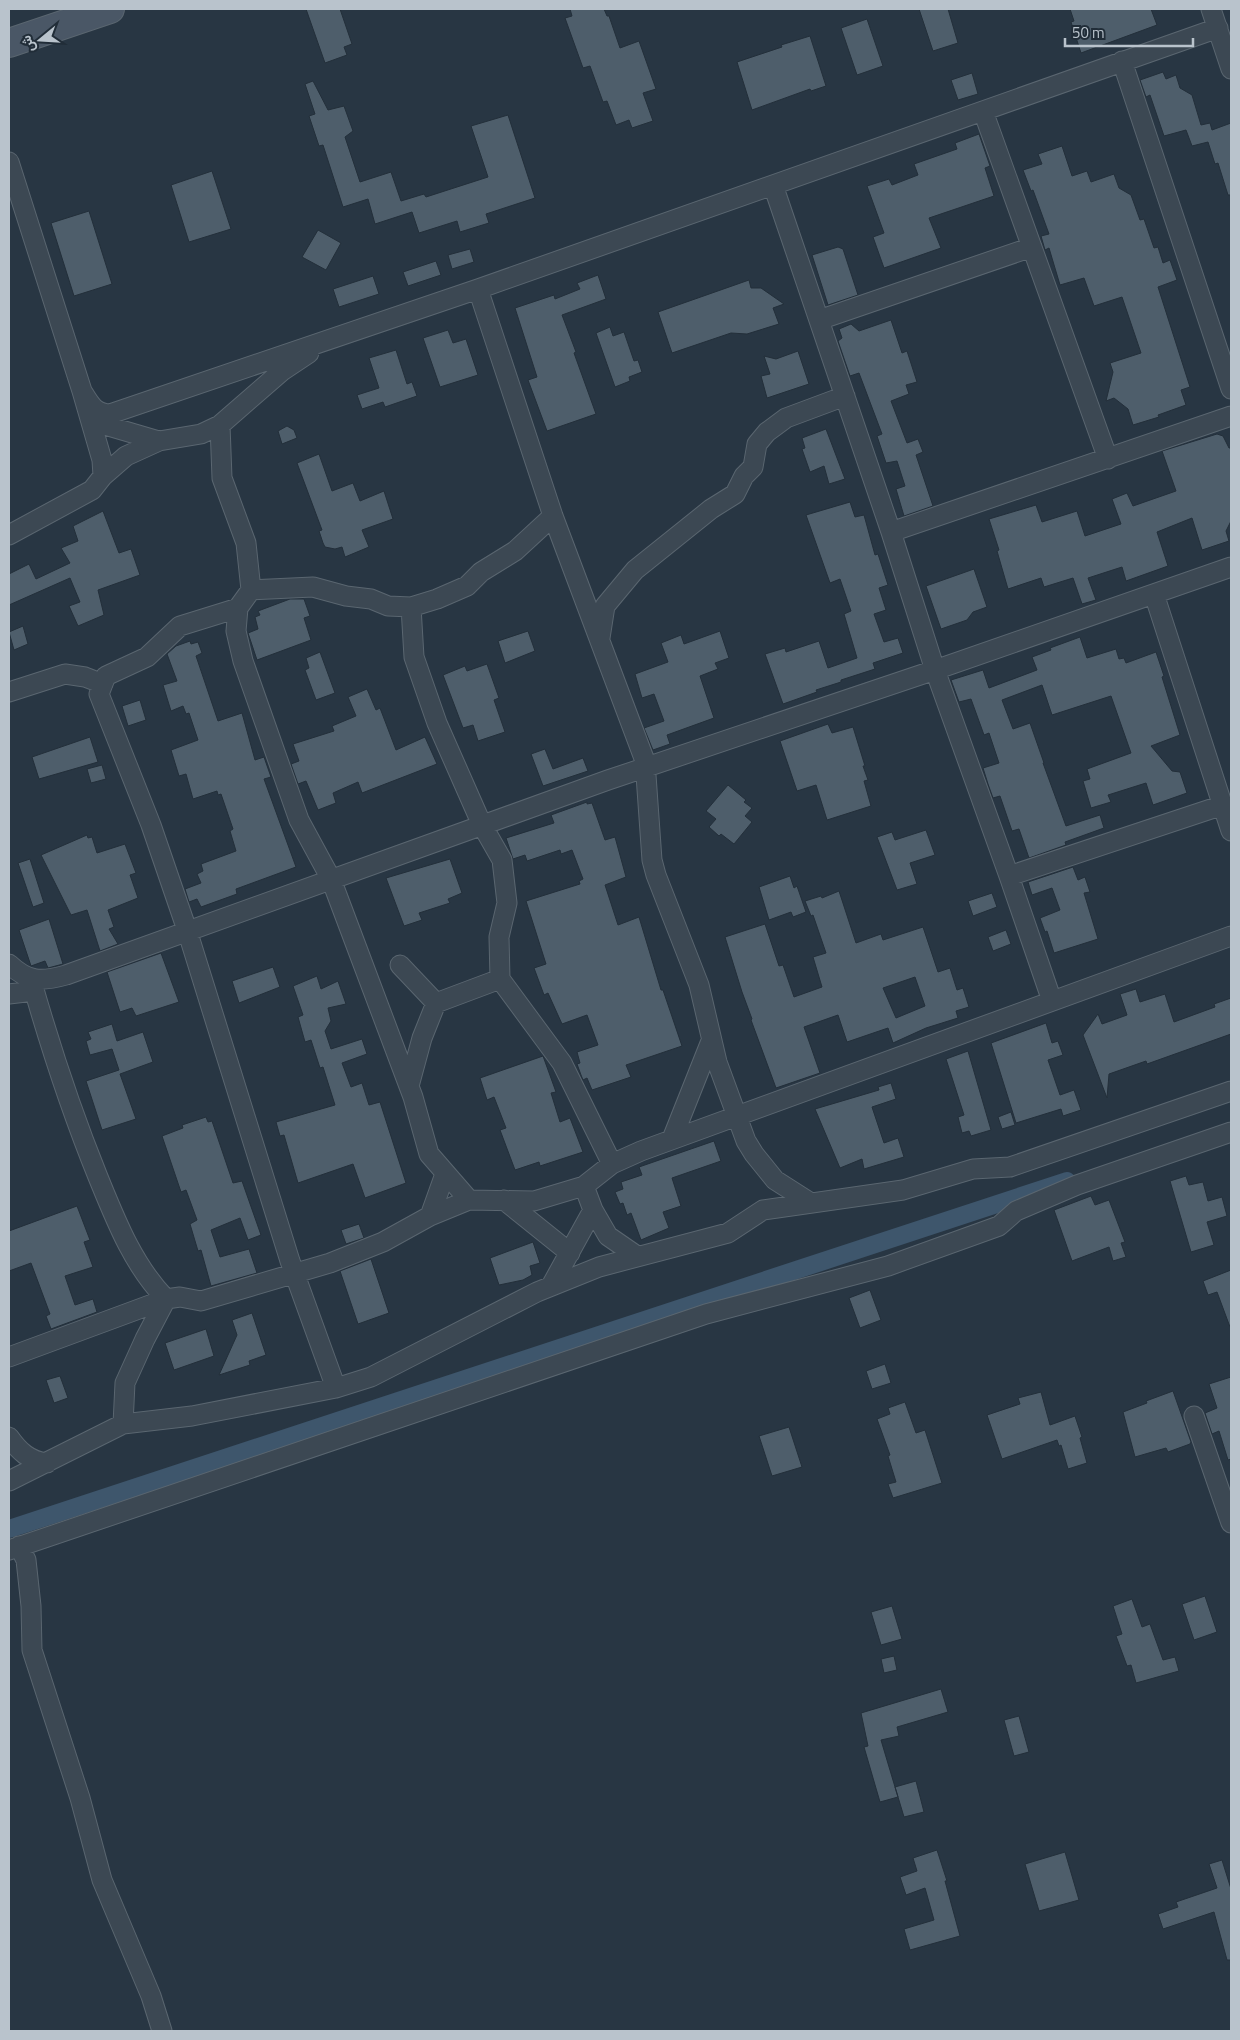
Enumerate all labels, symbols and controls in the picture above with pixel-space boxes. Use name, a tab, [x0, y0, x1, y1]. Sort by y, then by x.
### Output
north arrow	[15, 15, 65, 65]
scale bar	[1065, 15, 1192, 47]
text: 50 m	[1072, 21, 1105, 44]
text: ش	[15, 33, 40, 55]

